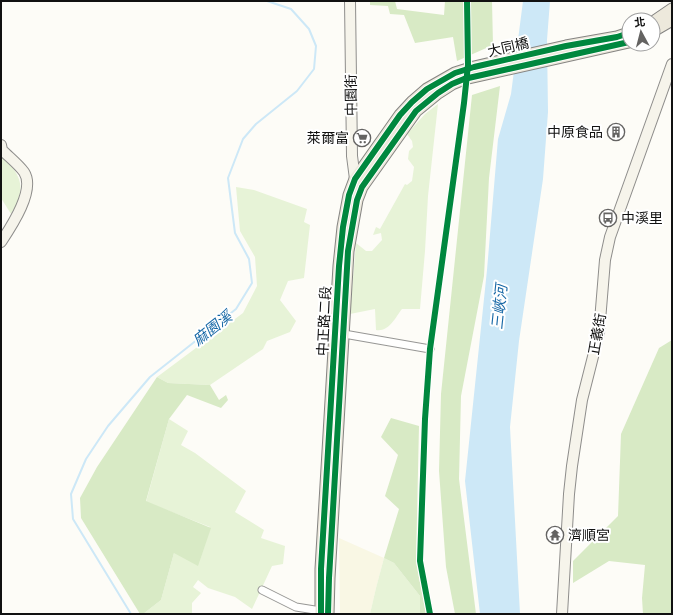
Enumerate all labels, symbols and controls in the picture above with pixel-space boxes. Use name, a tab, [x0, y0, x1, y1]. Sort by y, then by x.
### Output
north arrow	[621, 12, 661, 52]
text: 北	[633, 14, 646, 30]
street label: 大同橋	[486, 34, 530, 60]
street label: 中園街	[342, 74, 360, 116]
building icon: 中原食品	[606, 122, 626, 142]
place label: 中原食品	[547, 123, 603, 141]
supermarket icon: 萊爾富	[352, 128, 372, 148]
place label: 萊爾富	[307, 129, 349, 147]
bus stop icon: 中溪里	[598, 208, 618, 228]
place label: 中溪里	[621, 209, 663, 227]
water label: 三峽河	[487, 281, 511, 330]
street label: 中正路二段	[313, 286, 335, 356]
water label: 麻園溪	[188, 305, 237, 349]
street label: 正義街	[584, 312, 610, 356]
temple icon: 濟順宮	[545, 525, 565, 545]
place label: 濟順宮	[568, 526, 610, 544]

